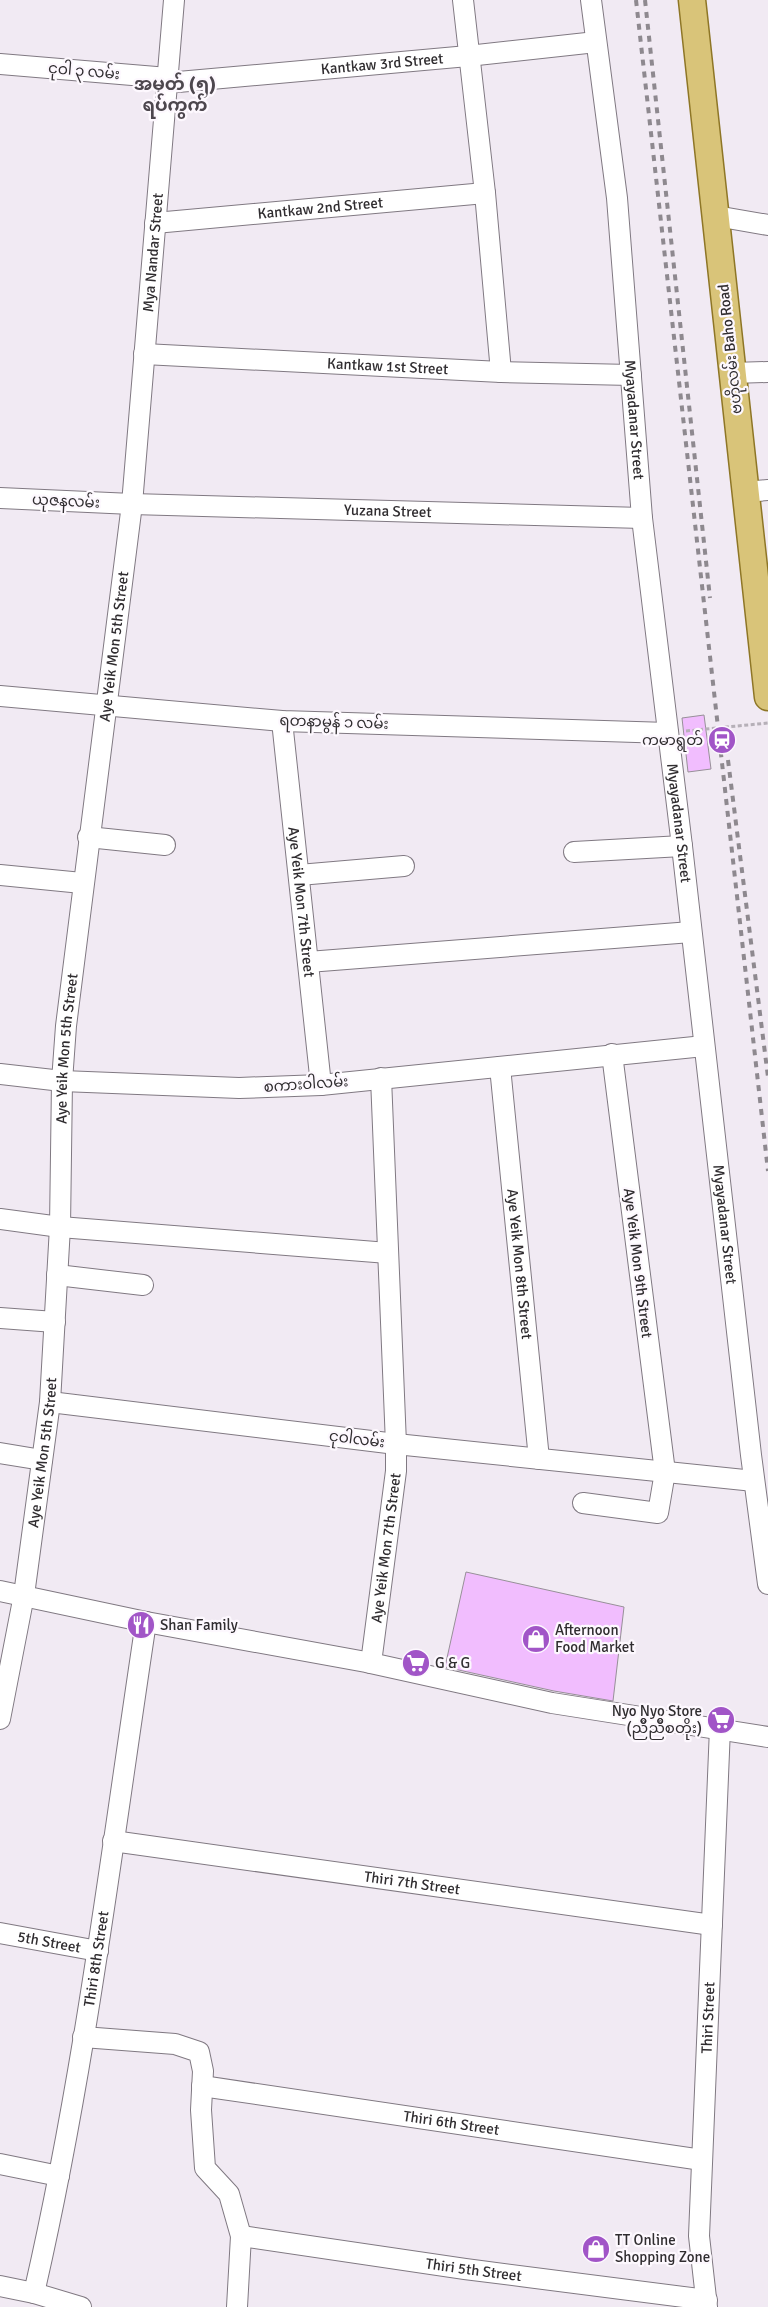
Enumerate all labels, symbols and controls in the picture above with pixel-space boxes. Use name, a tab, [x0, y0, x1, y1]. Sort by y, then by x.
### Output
street label: Kantkaw 3rd Street	[320, 49, 444, 78]
street label: ငုဝါ ၃ လမ်း	[47, 58, 121, 86]
district label: အမှတ် (၅) ရပ်ကွက်	[134, 72, 216, 119]
street label: Mya Nandar Street	[139, 192, 167, 313]
street label: Kantkaw 2nd Street	[257, 193, 384, 223]
street label: ဗဟိုလမ်း Baho Road	[713, 283, 749, 415]
street label: Kantkaw 1st Street	[327, 354, 449, 378]
street label: Myayadanar Street	[621, 359, 648, 480]
street label: ယုဇနလမ်း	[31, 489, 100, 515]
street label: Yuzana Street	[344, 501, 432, 521]
street label: Aye Yeik Mon 5th Street	[96, 570, 132, 723]
street label: ရတနာမွန် ၁ လမ်း	[279, 710, 389, 736]
station icon: ကမာရွတ်	[707, 725, 737, 755]
place label: ကမာရွတ်	[642, 730, 703, 752]
street label: Myayadanar Street	[663, 762, 695, 884]
street label: Aye Yeik Mon 7th Street	[284, 826, 318, 978]
street label: Aye Yeik Mon 5th Street	[52, 972, 82, 1124]
street label: စကား၀ါလမ်း	[263, 1071, 349, 1096]
street label: Myayadanar Street	[709, 1164, 741, 1285]
street label: Aye Yeik Mon 9th Street	[620, 1187, 656, 1339]
street label: Aye Yeik Mon 8th Street	[503, 1188, 536, 1340]
street label: Aye Yeik Mon 5th Street	[24, 1377, 60, 1529]
street label: ငုဝါလမ်း	[328, 1426, 386, 1454]
street label: Aye Yeik Mon 7th Street	[367, 1472, 405, 1624]
restaurant icon: Shan Family	[126, 1610, 156, 1640]
place label: Shan Family	[160, 1616, 238, 1634]
place label: Afternoon Food Market	[555, 1621, 634, 1656]
shop icon: Afternoon Food Market	[521, 1624, 551, 1654]
supermarket icon: G & G	[401, 1648, 431, 1678]
place label: G & G	[435, 1654, 470, 1672]
place label: Nyo Nyo Store (ညိဳညိဳစတိုး)	[612, 1702, 702, 1740]
supermarket icon: Nyo Nyo Store (ညိဳညိဳစတိုး)	[706, 1705, 736, 1735]
street label: Thiri 7th Street	[363, 1867, 461, 1899]
street label: Thiri 8th Street	[80, 1910, 113, 2008]
street label: 5th Street	[16, 1927, 82, 1957]
street label: Thiri Street	[698, 1981, 719, 2054]
street label: Thiri 6th Street	[402, 2107, 500, 2139]
place label: TT Online Shopping Zone	[615, 2231, 710, 2266]
shop icon: TT Online Shopping Zone	[581, 2234, 611, 2264]
street label: Thiri 5th Street	[424, 2254, 523, 2285]

